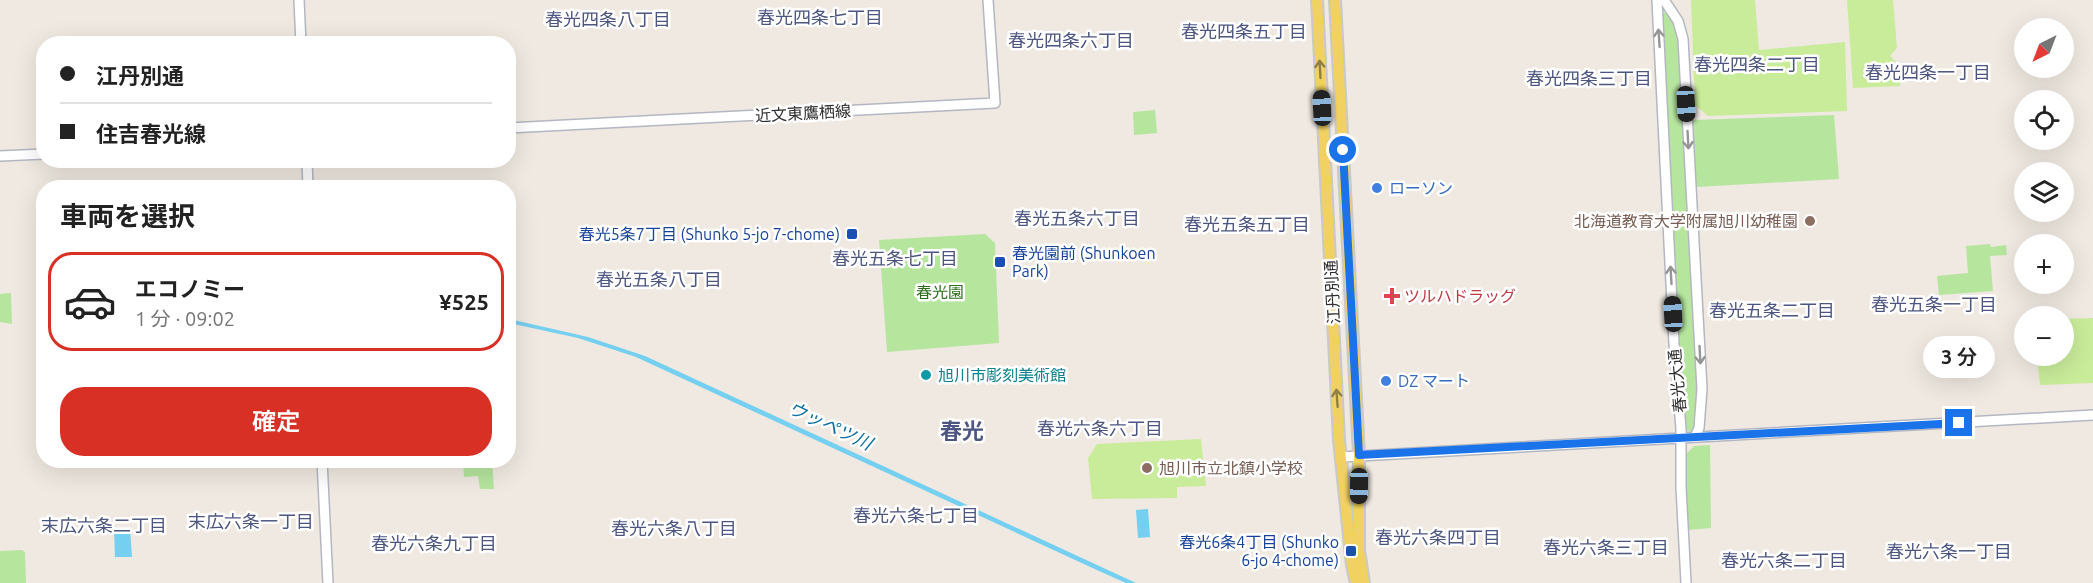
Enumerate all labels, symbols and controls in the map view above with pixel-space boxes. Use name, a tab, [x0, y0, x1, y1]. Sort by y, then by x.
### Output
district label: 春光四条七丁目	[757, 7, 883, 27]
district label: 春光四条八丁目	[545, 9, 671, 29]
north arrow	[2014, 18, 2074, 78]
map controls	[2014, 18, 2074, 366]
district label: 春光四条五丁目	[1181, 21, 1307, 41]
one-way arrow	[1654, 29, 1665, 49]
district label: 春光四条六丁目	[1008, 30, 1134, 50]
district label: 春光四条二丁目	[1694, 54, 1820, 74]
one-way arrow	[1314, 60, 1325, 80]
district label: 春光四条一丁目	[1865, 62, 1991, 82]
text: 江丹別通	[96, 63, 184, 88]
district label: 春光四条三丁目	[1526, 68, 1652, 88]
car	[1676, 86, 1696, 122]
car	[1312, 90, 1332, 126]
button: locate	[2014, 90, 2074, 150]
street label: 近文東鷹栖線	[755, 101, 851, 125]
text: 住吉春光線	[96, 121, 206, 146]
one-way arrow	[1683, 129, 1694, 149]
route start	[1329, 136, 1356, 163]
button: layers	[2014, 162, 2074, 222]
place label: ローソン	[1389, 179, 1453, 197]
marker: ローソン	[1370, 181, 1384, 195]
text: 車両を選択	[60, 201, 195, 231]
district label: 春光五条六丁目	[1014, 208, 1140, 228]
place label: 北海道教育大学附属旭川幼稚園	[1574, 212, 1798, 230]
district label: 春光五条五丁目	[1184, 214, 1310, 234]
marker: 北海道教育大学附属旭川幼稚園	[1803, 214, 1817, 228]
place label: 春光5条7丁目 (Shunko 5-jo 7-chome)	[579, 225, 840, 244]
marker: 春光5条7丁目 (Shunko 5-jo 7-chome)	[845, 227, 859, 241]
button: +	[2014, 234, 2074, 294]
place label: 春光園前 (Shunkoen Park)	[1012, 244, 1156, 281]
district label: 春光五条七丁目	[832, 248, 958, 268]
marker: 春光園前 (Shunkoen Park)	[993, 255, 1007, 269]
street label: 江丹別通	[1321, 260, 1343, 324]
one-way arrow	[1665, 265, 1676, 285]
district label: 春光五条八丁目	[596, 269, 722, 289]
icon: car	[63, 275, 117, 329]
text: エコノミー	[135, 276, 245, 301]
park label: 春光園	[916, 283, 964, 301]
place label: ツルハドラッグ	[1404, 287, 1516, 305]
text: ¥525	[439, 289, 489, 314]
marker: ツルハドラッグ	[1385, 289, 1399, 303]
district label: 春光五条一丁目	[1871, 294, 1997, 314]
car	[1663, 296, 1683, 332]
district label: 春光五条二丁目	[1709, 300, 1835, 320]
button: −	[2014, 306, 2074, 366]
text: 1 分 · 09:02	[135, 307, 235, 330]
callout: 3 分	[1923, 336, 1995, 378]
one-way arrow	[1695, 345, 1706, 365]
text: 3 分	[1941, 345, 1977, 368]
street label: 春光大通	[1665, 348, 1689, 414]
place label: 旭川市彫刻美術館	[938, 366, 1066, 384]
marker: 旭川市彫刻美術館	[919, 368, 933, 382]
place label: DZ マート	[1398, 372, 1470, 390]
marker: DZ マート	[1379, 374, 1393, 388]
button: 確定	[60, 387, 492, 456]
one-way arrow	[1332, 389, 1343, 409]
water label: ウッペツ川	[785, 397, 877, 454]
route end	[1945, 409, 1972, 436]
district label: 春光	[940, 418, 984, 443]
district label: 春光六条六丁目	[1037, 418, 1163, 438]
place label: 旭川市立北鎮小学校	[1159, 459, 1303, 477]
marker: 旭川市立北鎮小学校	[1140, 461, 1154, 475]
car	[1350, 468, 1368, 504]
district label: 春光六条七丁目	[853, 505, 979, 525]
district label: 末広六条一丁目	[188, 511, 314, 531]
district label: 末広六条二丁目	[41, 515, 167, 535]
district label: 春光六条八丁目	[611, 518, 737, 538]
district label: 春光六条四丁目	[1375, 527, 1501, 547]
district label: 春光六条九丁目	[371, 533, 497, 553]
place label: 春光6条4丁目 (Shunko 6-jo 4-chome)	[1179, 533, 1339, 570]
district label: 春光六条三丁目	[1543, 537, 1669, 557]
district label: 春光六条一丁目	[1886, 541, 2012, 561]
marker: 春光6条4丁目 (Shunko 6-jo 4-chome)	[1344, 544, 1358, 558]
district label: 春光六条二丁目	[1721, 550, 1847, 570]

